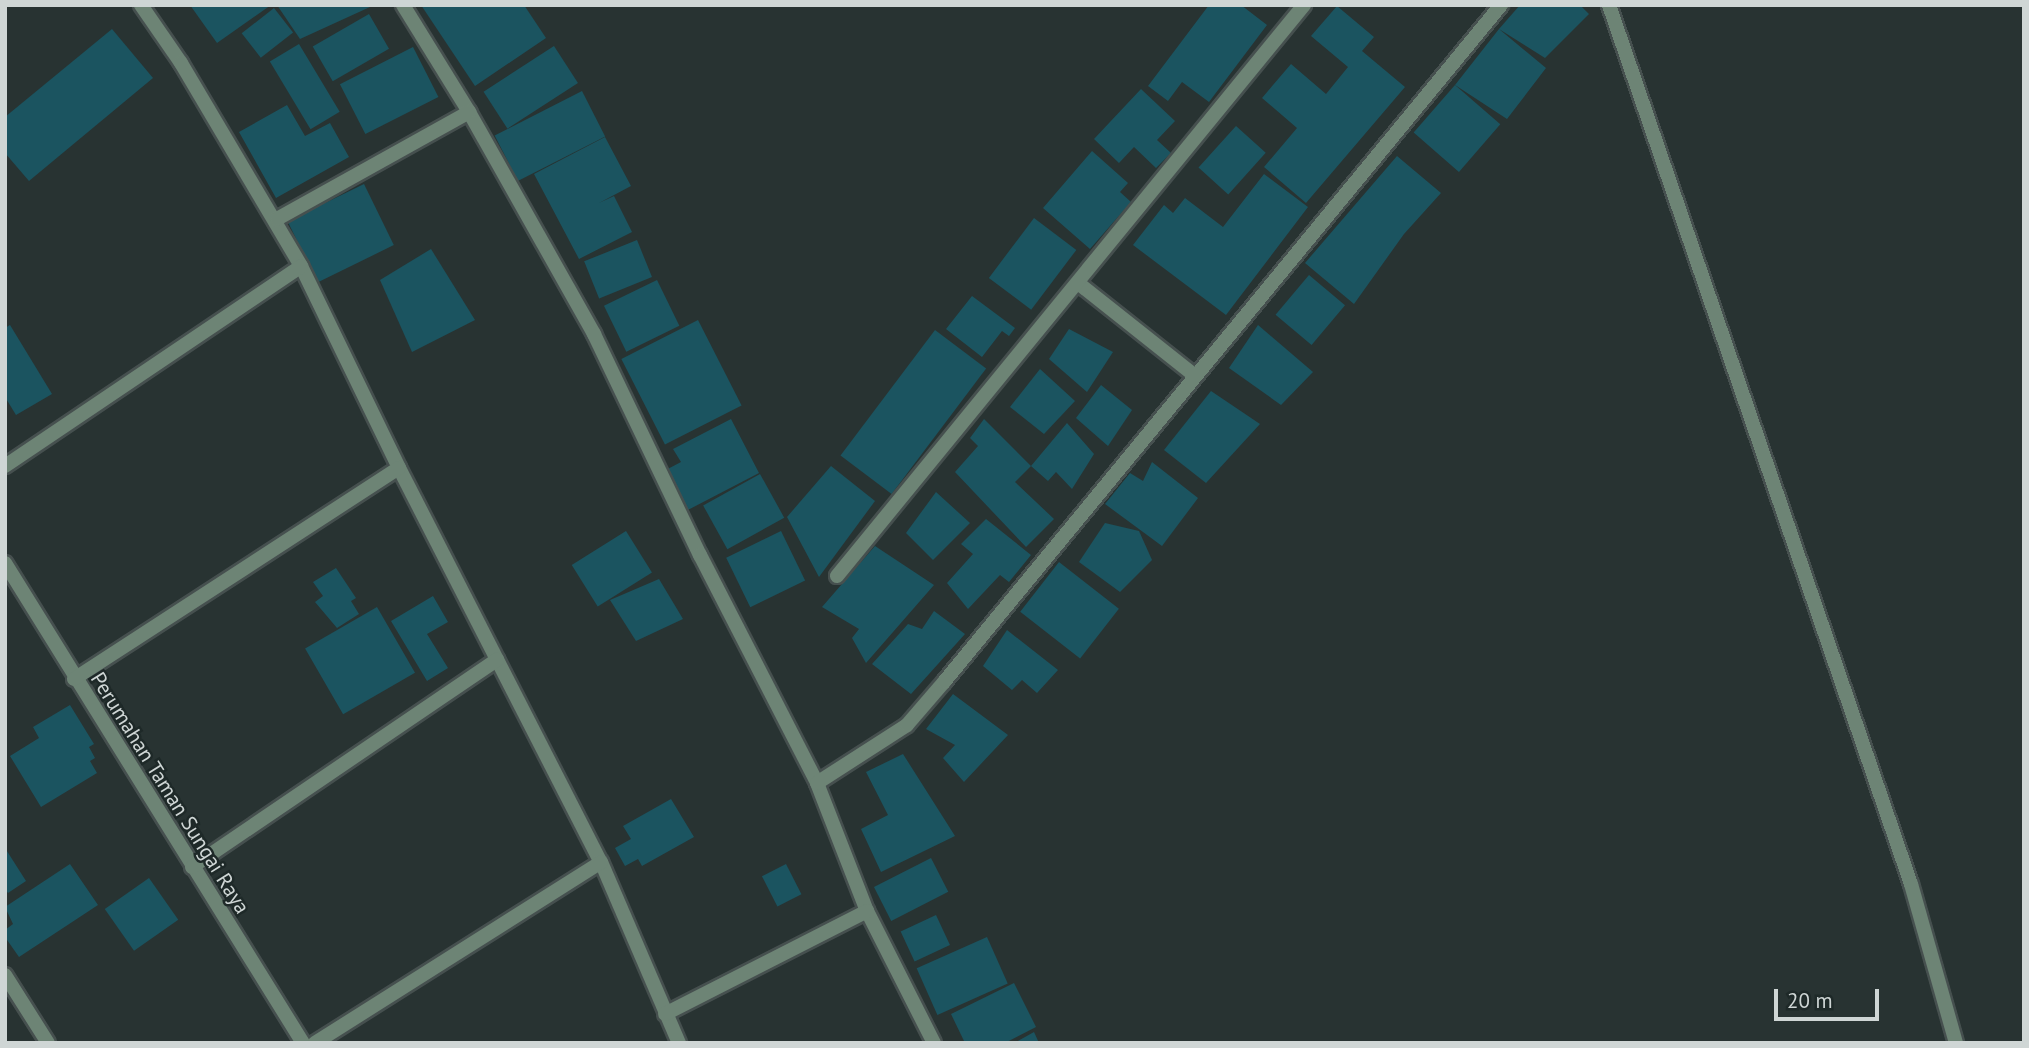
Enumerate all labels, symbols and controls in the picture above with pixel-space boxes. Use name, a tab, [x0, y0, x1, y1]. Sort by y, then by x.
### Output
street label: Perumahan Taman Sungai Raya	[85, 667, 255, 919]
scale bar	[1777, 974, 1882, 1018]
text: 20 m	[1787, 987, 1833, 1014]

